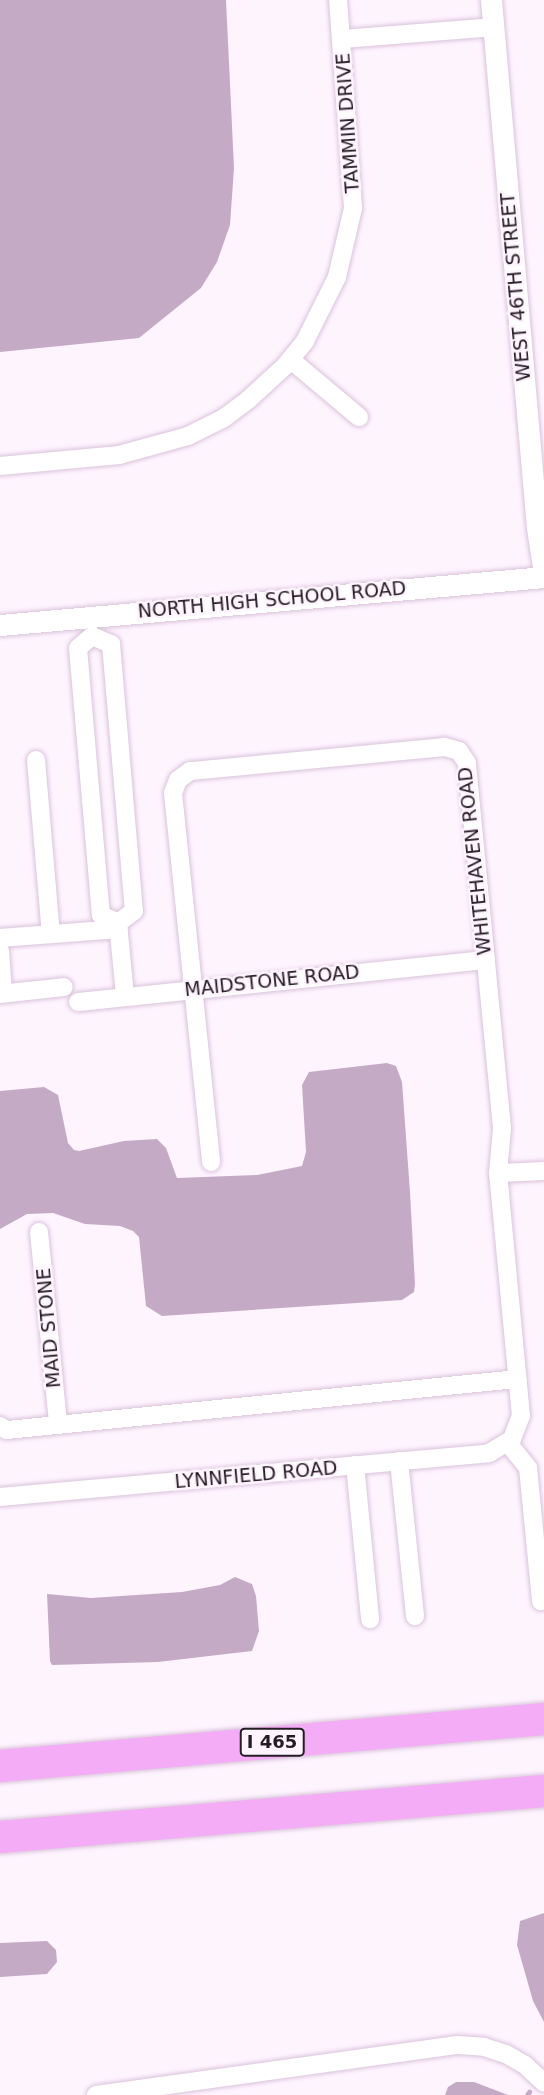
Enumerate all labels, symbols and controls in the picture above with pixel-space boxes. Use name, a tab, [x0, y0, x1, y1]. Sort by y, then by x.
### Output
street label: TAMMIN DRIVE	[332, 52, 364, 194]
street label: WEST 46TH STREET	[496, 192, 536, 382]
street label: NORTH HIGH SCHOOL ROAD	[137, 577, 407, 623]
street label: WHITEHAVEN ROAD	[454, 766, 496, 956]
street label: MAIDSTONE ROAD	[183, 960, 361, 1002]
street label: MAID STONE	[32, 1267, 66, 1389]
street label: LYNNFIELD ROAD	[174, 1457, 338, 1493]
road number: I 465	[239, 1728, 305, 1756]

